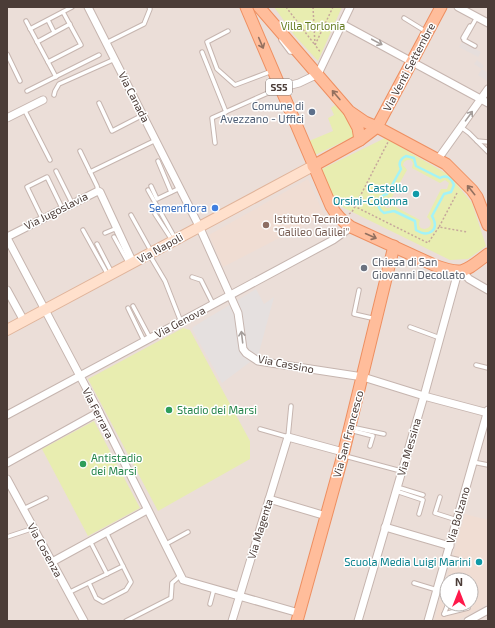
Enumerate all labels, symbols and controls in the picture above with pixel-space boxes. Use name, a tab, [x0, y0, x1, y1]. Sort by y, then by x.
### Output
park label: Villa Torlonia	[281, 19, 345, 32]
street label: Via Venti Settembre	[380, 20, 437, 113]
one-way arrow	[258, 37, 266, 49]
one-way arrow	[371, 39, 383, 47]
street label: Via Canada	[116, 69, 153, 124]
road number: SS5	[266, 79, 292, 95]
one-way arrow	[332, 90, 340, 101]
place label: Comune di Avezzano - Uffici	[220, 99, 304, 125]
marker: Comune di Avezzano - Uffici	[307, 107, 317, 117]
one-way arrow	[465, 110, 473, 121]
place label: Castello Orsini-Colonna	[333, 181, 408, 207]
one-way arrow	[467, 185, 475, 196]
street label: Via Jugoslavia	[22, 189, 90, 232]
marker: Castello Orsini-Colonna	[411, 189, 421, 199]
place label: Semenflora	[149, 201, 207, 214]
marker: Semenflora	[210, 203, 220, 213]
place label: Istituto Tecnico "Galileo Galilei"	[274, 212, 350, 238]
marker: Istituto Tecnico "Galileo Galilei"	[261, 220, 271, 230]
street label: Via Napoli	[135, 230, 185, 265]
one-way arrow	[364, 233, 376, 240]
place label: Chiesa di San Giovanni Decollato	[372, 255, 465, 281]
marker: Chiesa di San Giovanni Decollato	[359, 263, 369, 273]
street label: Via Genova	[152, 303, 207, 340]
one-way arrow	[238, 331, 246, 344]
street label: Via Cassino	[257, 352, 315, 375]
street label: Via Ferrara	[80, 385, 117, 440]
street label: Via San Francesco	[330, 389, 365, 479]
place label: Stadio dei Marsi	[177, 403, 257, 416]
marker: Stadio dei Marsi	[164, 405, 174, 415]
street label: Via Messina	[394, 416, 423, 477]
place label: Antistadio dei Marsi	[91, 451, 142, 477]
marker: Antistadio dei Marsi	[78, 459, 88, 469]
street label: Via Bolzano	[443, 485, 472, 545]
street label: Via Magenta	[244, 497, 275, 561]
street label: Via Cosenza	[25, 520, 66, 579]
place label: Scuola Media Luigi Marini	[344, 555, 471, 568]
marker: Scuola Media Luigi Marini	[474, 557, 484, 567]
north arrow	[439, 572, 479, 612]
text: N	[455, 575, 463, 588]

